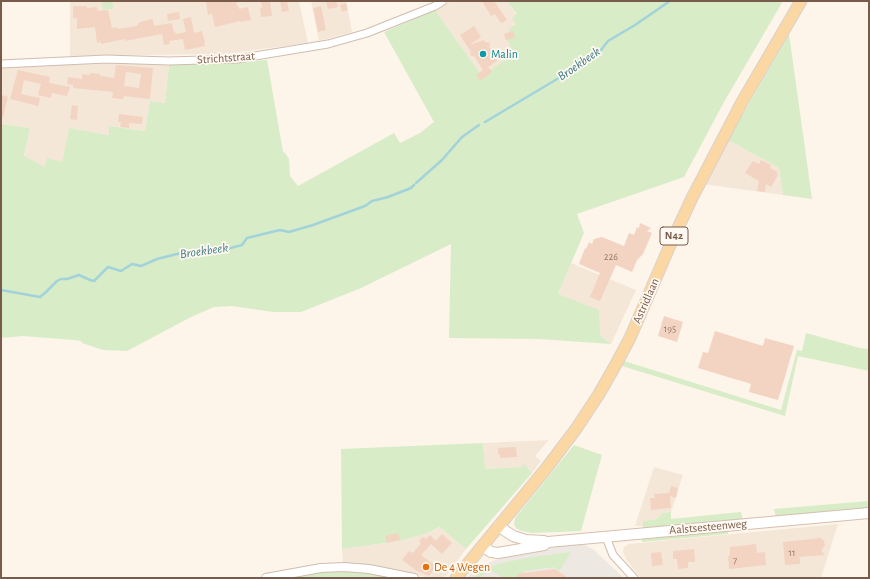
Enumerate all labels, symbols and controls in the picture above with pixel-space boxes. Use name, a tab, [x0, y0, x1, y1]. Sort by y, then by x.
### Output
water label: Broekbeek	[555, 44, 603, 84]
place label: Malin	[491, 47, 518, 61]
street label: Strichtstraat	[197, 49, 255, 67]
marker: Malin	[478, 49, 488, 59]
road number: N42	[660, 227, 688, 245]
water label: Broekbeek	[179, 240, 229, 262]
house number: 226	[604, 251, 618, 263]
street label: Astridlaan	[630, 276, 662, 326]
house number: 195	[664, 323, 676, 335]
street label: Aalstsesteenweg	[669, 516, 747, 538]
house number: 11	[789, 547, 795, 559]
house number: 7	[733, 555, 737, 567]
place label: De 4 Wegen	[434, 560, 490, 574]
marker: De 4 Wegen	[421, 562, 431, 572]

